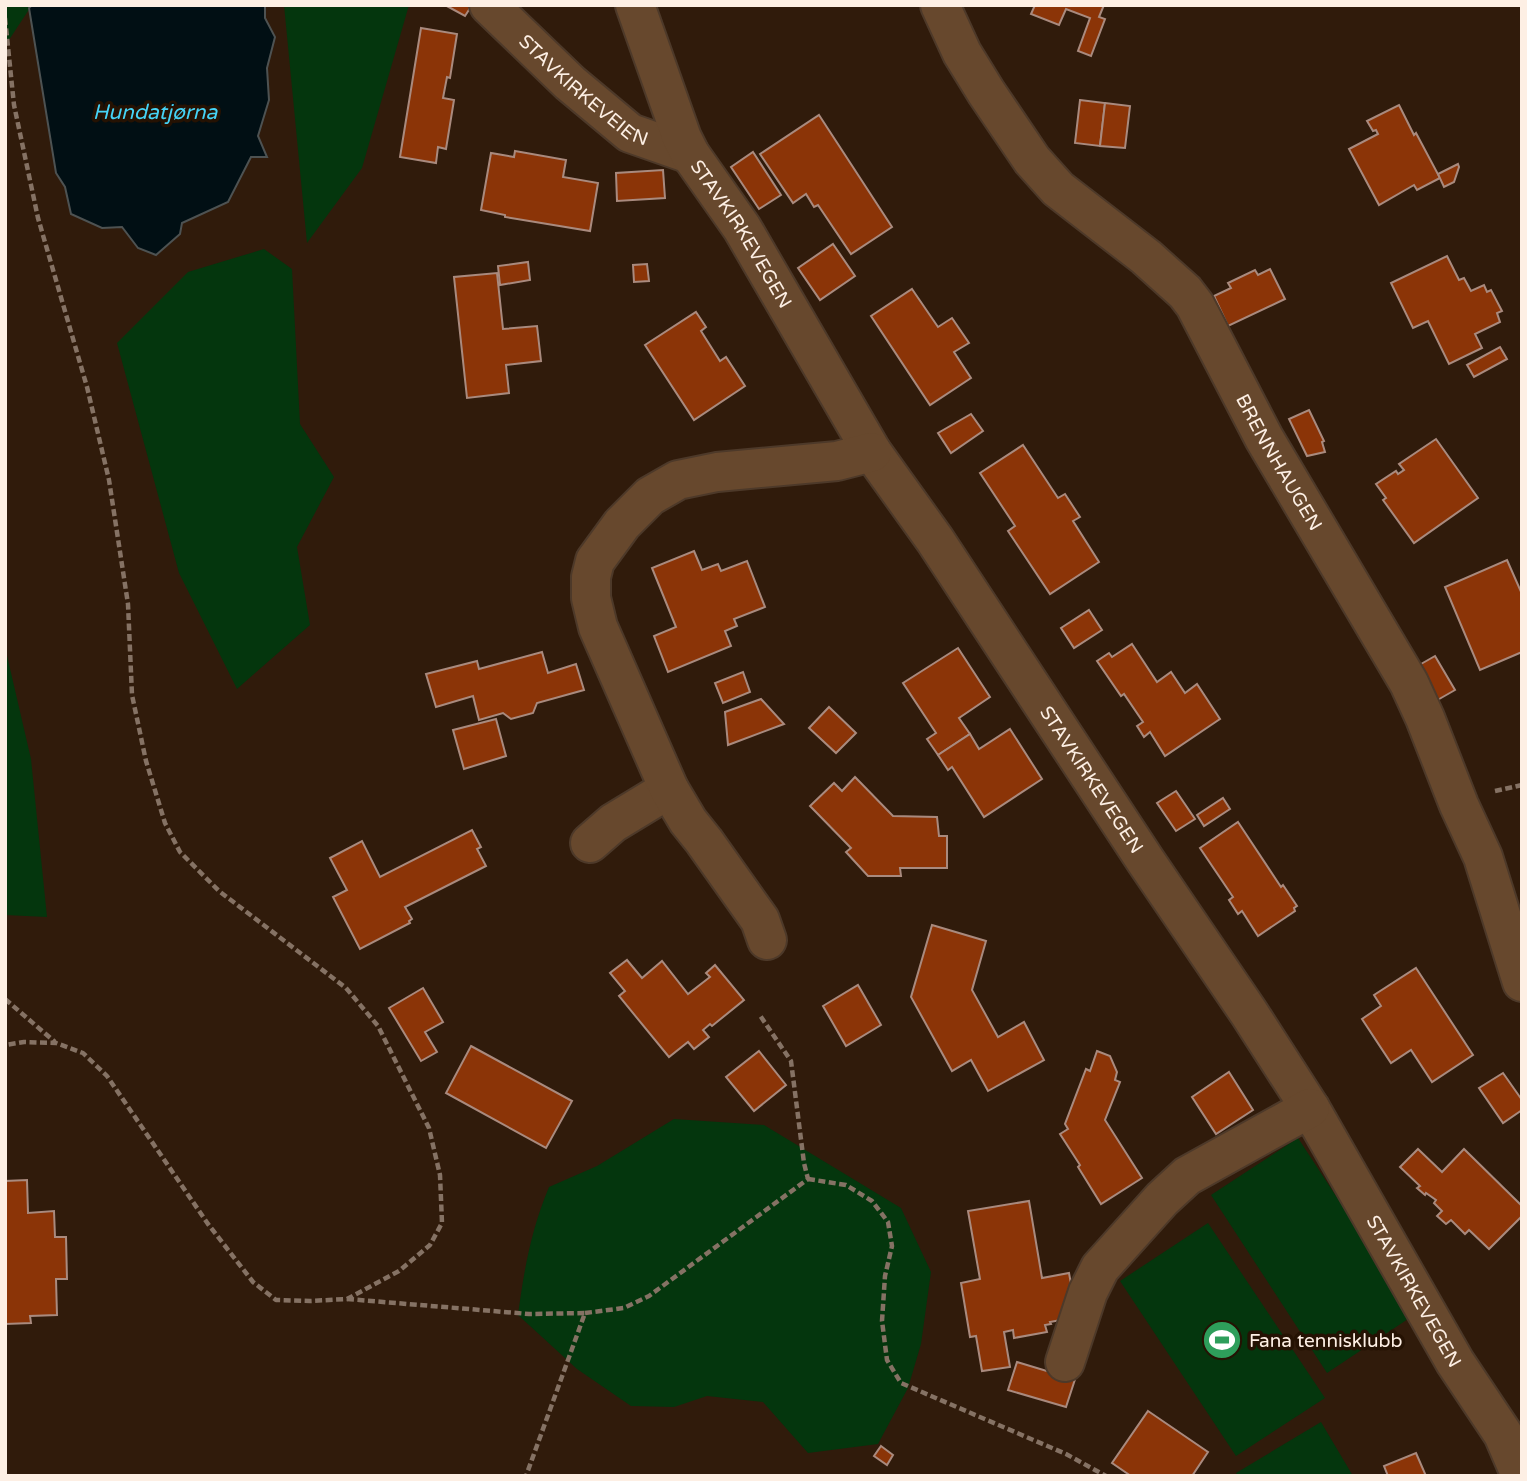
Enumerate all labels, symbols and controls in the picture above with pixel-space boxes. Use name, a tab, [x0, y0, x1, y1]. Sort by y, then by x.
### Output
street label: STAVKIRKEVEIEN	[514, 30, 651, 151]
water label: Hundatjørna	[93, 100, 219, 125]
street label: STAVKIRKEVEGEN	[686, 156, 796, 312]
street label: BRENNHAUGEN	[1231, 390, 1326, 535]
street label: STAVKIRKEVEGEN	[1035, 702, 1148, 858]
street label: STAVKIRKEVEGEN	[1362, 1212, 1466, 1371]
sports icon: Fana tennisklubb	[1201, 1319, 1243, 1361]
place label: Fana tennisklubb	[1249, 1330, 1402, 1352]

